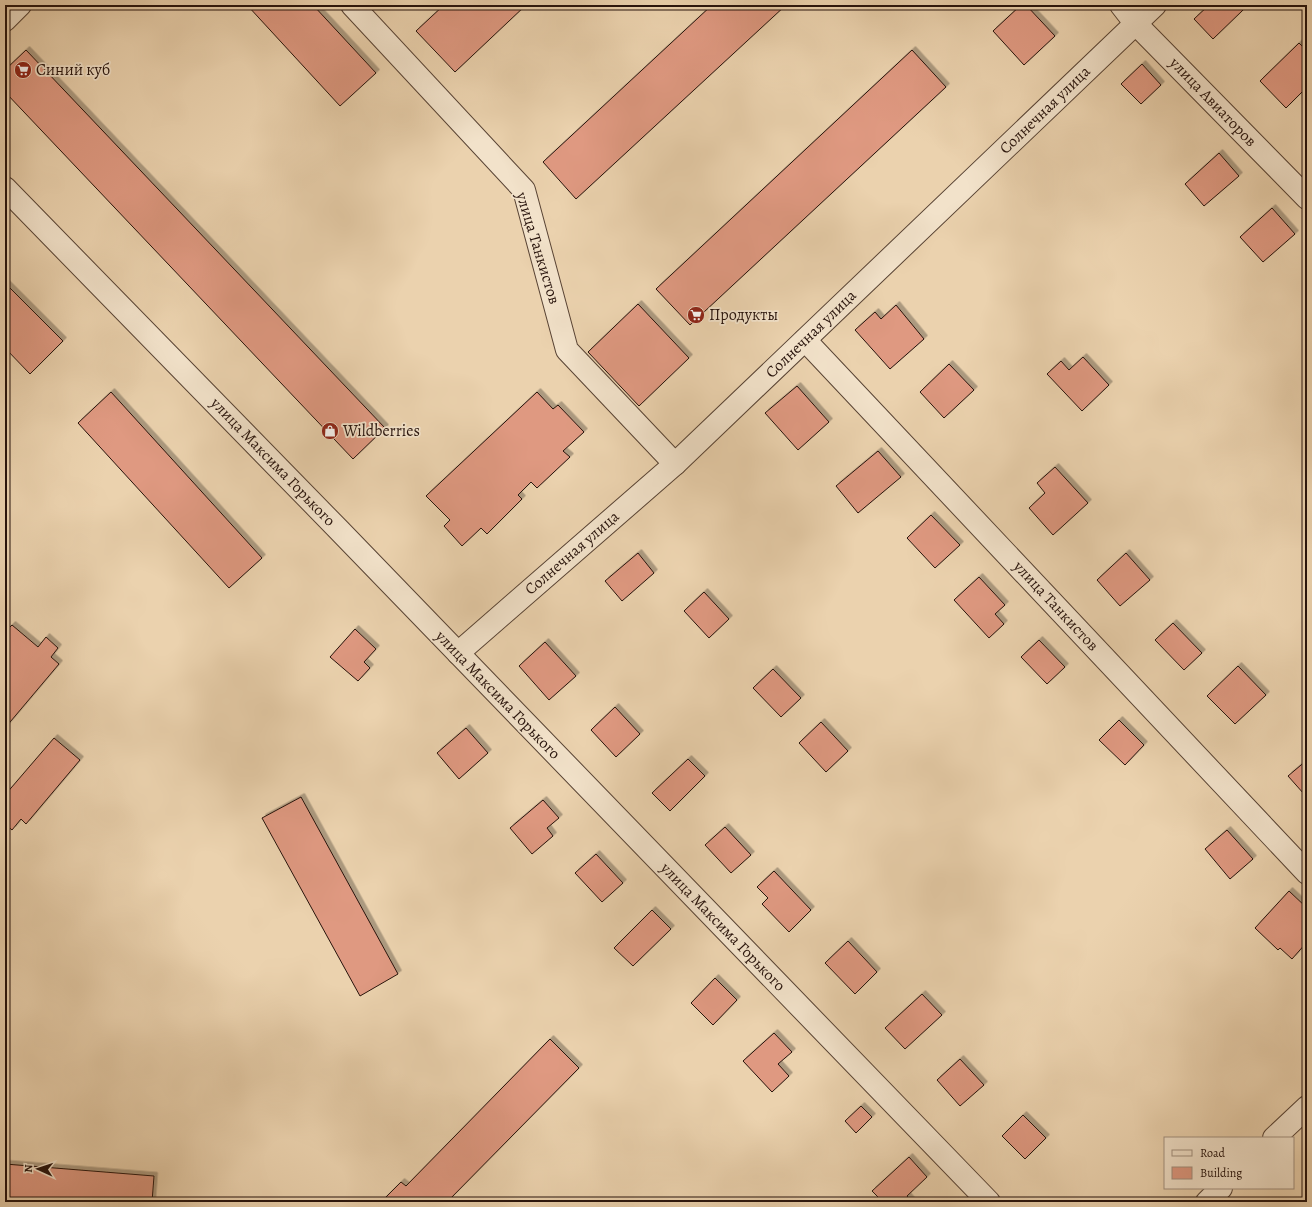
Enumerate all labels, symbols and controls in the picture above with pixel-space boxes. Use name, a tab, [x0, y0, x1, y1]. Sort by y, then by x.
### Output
street label: улица Авиаторов	[1164, 52, 1261, 152]
place label: Синий куб	[36, 59, 110, 81]
supermarket icon: Синий куб	[13, 60, 33, 80]
street label: Солнечная улица	[995, 61, 1096, 159]
street label: улица Танкистов	[510, 188, 565, 307]
street label: Солнечная улица	[761, 285, 862, 383]
place label: Продукты	[709, 304, 778, 326]
supermarket icon: Продукты	[686, 305, 706, 325]
street label: улица Максима Горького	[205, 392, 340, 531]
place label: Wildberries	[342, 420, 420, 442]
shop icon: Wildberries	[320, 421, 340, 441]
street label: Солнечная улица	[520, 505, 624, 600]
street label: улица Танкистов	[1008, 555, 1104, 656]
street label: улица Максима Горького	[430, 625, 565, 764]
street label: улица Максима Горького	[655, 857, 790, 996]
legend	[1164, 1137, 1294, 1189]
text: Road	[1200, 1145, 1226, 1161]
north arrow	[18, 1149, 58, 1189]
text: N	[21, 1164, 36, 1173]
text: Building	[1200, 1165, 1242, 1181]

